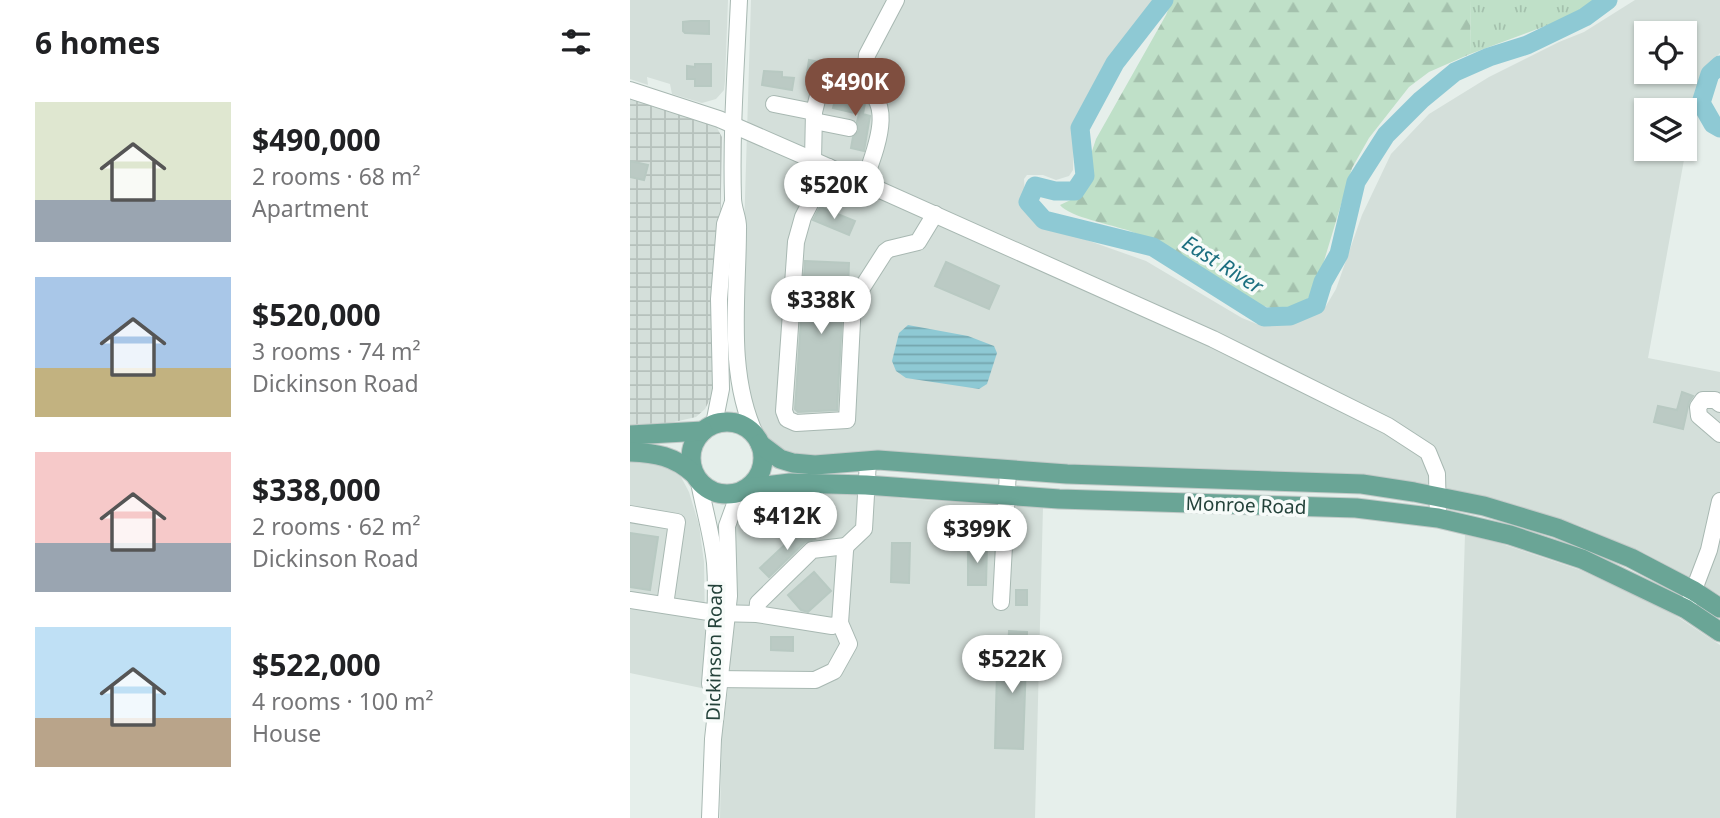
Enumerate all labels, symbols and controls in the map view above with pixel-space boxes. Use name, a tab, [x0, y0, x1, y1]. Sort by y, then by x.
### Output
map controls	[1634, 21, 1697, 161]
button: locate	[1634, 21, 1697, 84]
text: 6 homes	[35, 22, 160, 63]
icon: filters	[557, 23, 595, 61]
pin: $490K	[806, 58, 904, 118]
text: $490K	[821, 65, 889, 97]
button: layers	[1634, 98, 1697, 161]
text: $490,000	[252, 119, 381, 160]
icon: home	[91, 130, 175, 214]
text: 2 rooms · 68 m²	[252, 160, 421, 192]
pin: $520K	[785, 162, 883, 221]
text: $520K	[800, 168, 868, 200]
text: Apartment	[252, 192, 369, 224]
water label: East River	[1177, 228, 1270, 301]
pin: $338K	[772, 276, 870, 336]
text: $338K	[787, 283, 855, 315]
text: $520,000	[252, 294, 381, 335]
icon: home	[91, 305, 175, 389]
text: 3 rooms · 74 m²	[252, 335, 421, 367]
text: Dickinson Road	[252, 367, 419, 399]
text: $338,000	[252, 469, 381, 510]
icon: home	[91, 480, 175, 564]
street label: Monroe Road	[1185, 490, 1307, 520]
pin: $412K	[738, 492, 836, 552]
text: $412K	[753, 499, 821, 531]
pin: $399K	[928, 505, 1026, 565]
text: 2 rooms · 62 m²	[252, 510, 421, 542]
text: $399K	[943, 512, 1011, 544]
text: Dickinson Road	[252, 542, 419, 574]
street label: Dickinson Road	[700, 583, 728, 721]
pin: $522K	[963, 636, 1061, 695]
text: $522K	[978, 642, 1046, 674]
text: $522,000	[252, 644, 381, 685]
icon: home	[91, 655, 175, 739]
text: 4 rooms · 100 m²	[252, 685, 434, 717]
text: House	[252, 717, 321, 749]

